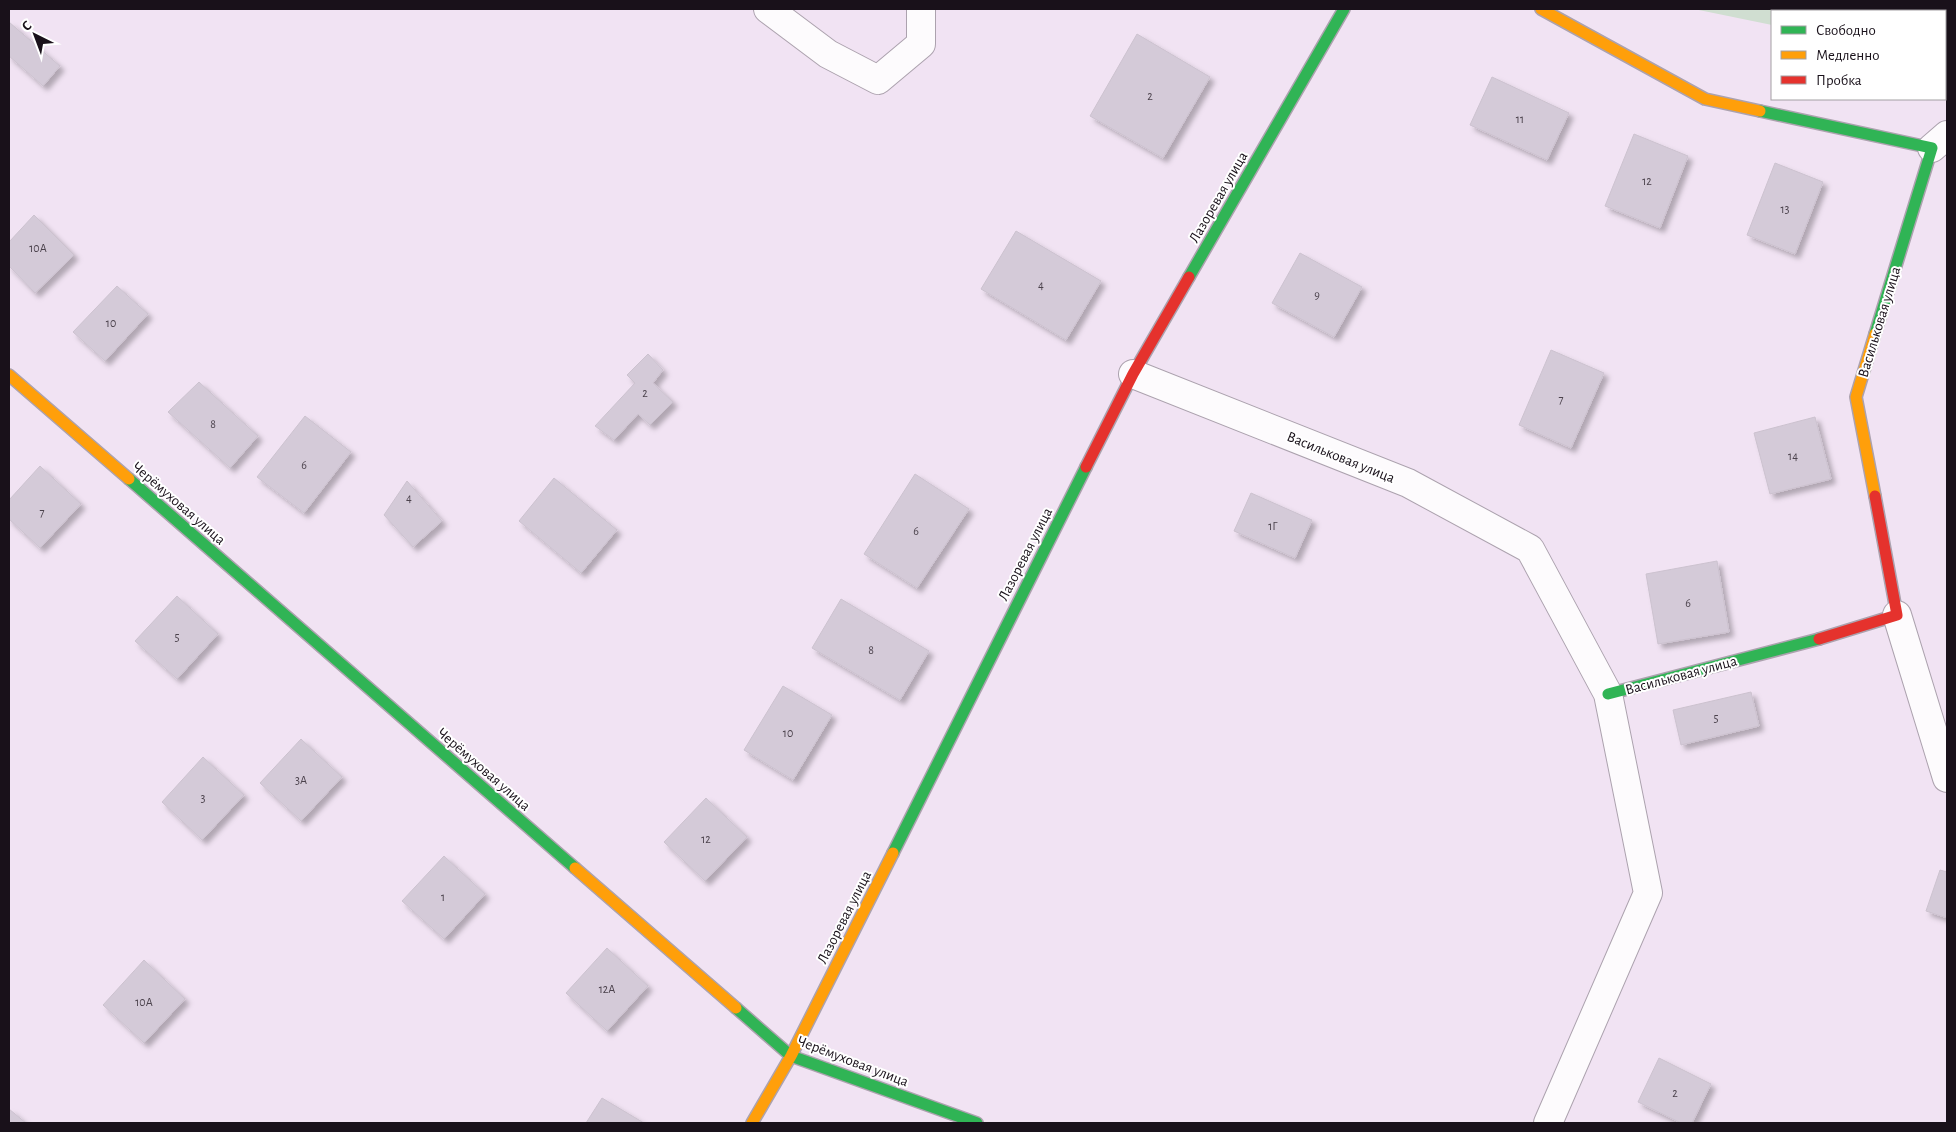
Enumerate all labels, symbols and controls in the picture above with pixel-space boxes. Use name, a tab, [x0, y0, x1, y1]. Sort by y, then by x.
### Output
north arrow	[10, 10, 60, 60]
legend	[1771, 10, 1946, 100]
text: С	[19, 18, 35, 34]
text: Свободно	[1816, 23, 1876, 38]
text: Медленно	[1816, 48, 1880, 63]
text: Пробка	[1816, 73, 1862, 88]
house number: 2	[1147, 90, 1153, 102]
house number: 11	[1516, 113, 1524, 125]
street label: Лазоревая улица	[1186, 149, 1251, 245]
house number: 12	[1642, 175, 1652, 187]
house number: 13	[1780, 203, 1790, 215]
house number: 10А	[29, 242, 47, 254]
street label: Васильковая улица	[1856, 265, 1903, 379]
house number: 4	[1038, 279, 1044, 291]
house number: 9	[1314, 289, 1320, 301]
house number: 10	[106, 317, 116, 329]
house number: 2	[642, 387, 648, 399]
house number: 7	[1558, 393, 1564, 405]
house number: 8	[210, 418, 216, 430]
street label: Васильковая улица	[1285, 429, 1397, 486]
house number: 14	[1788, 450, 1798, 462]
street label: Черёмуховая улица	[129, 459, 228, 548]
house number: 6	[301, 459, 307, 471]
house number: 4	[406, 492, 412, 504]
street label: Лазоревая улица	[996, 505, 1055, 603]
house number: 7	[39, 506, 45, 518]
house number: 1Г	[1268, 520, 1278, 532]
house number: 6	[913, 525, 919, 537]
house number: 6	[1685, 597, 1691, 609]
house number: 5	[174, 631, 180, 643]
house number: 8	[868, 644, 874, 656]
street label: Васильковая улица	[1624, 653, 1739, 698]
house number: 5	[1713, 712, 1719, 724]
street label: Черёмуховая улица	[434, 725, 533, 814]
house number: 10	[783, 727, 793, 739]
house number: 3А	[295, 774, 307, 786]
house number: 3	[201, 792, 206, 804]
house number: 12	[701, 833, 711, 845]
street label: Лазоревая улица	[815, 868, 874, 966]
house number: 1	[441, 891, 445, 903]
house number: 12А	[599, 983, 615, 995]
house number: 10А	[135, 996, 153, 1008]
street label: Черёмуховая улица	[795, 1033, 911, 1090]
house number: 2	[1672, 1087, 1678, 1099]

